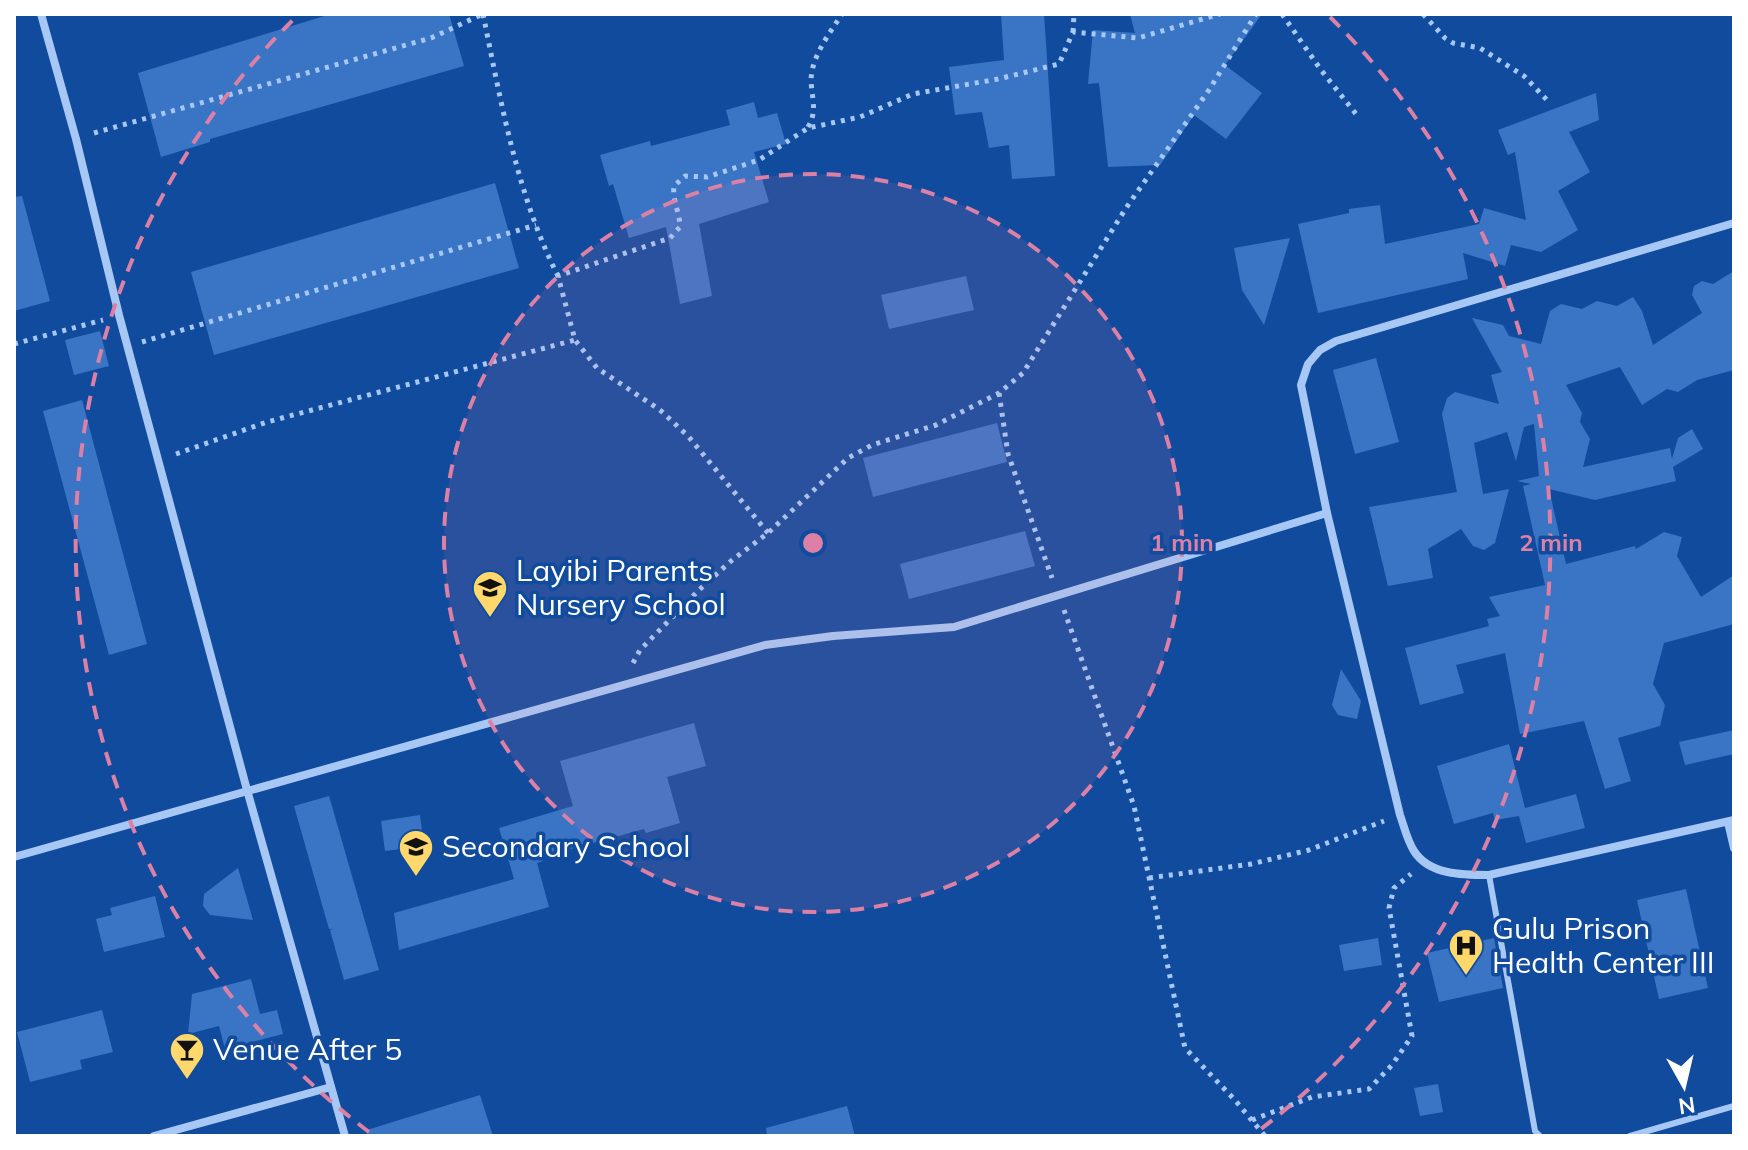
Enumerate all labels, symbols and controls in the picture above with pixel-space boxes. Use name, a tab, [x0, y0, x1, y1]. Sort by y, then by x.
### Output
text: 1 min	[1150, 527, 1214, 557]
text: 2 min	[1519, 527, 1583, 557]
centre of rings	[799, 529, 827, 557]
place label: Layibi Parents Nursery School	[516, 551, 726, 623]
school or university icon: Layibi Parents Nursery School	[471, 569, 509, 619]
place label: Secondary School	[442, 827, 690, 865]
school or university icon: Secondary School	[397, 828, 435, 878]
place label: Gulu Prison Health Center III	[1492, 909, 1714, 981]
hospital icon: Gulu Prison Health Center III	[1447, 927, 1485, 977]
place label: Venue After 5	[213, 1030, 402, 1068]
bar icon: Venue After 5	[168, 1031, 206, 1081]
north arrow	[1644, 1046, 1724, 1126]
text: N	[1677, 1091, 1697, 1121]

